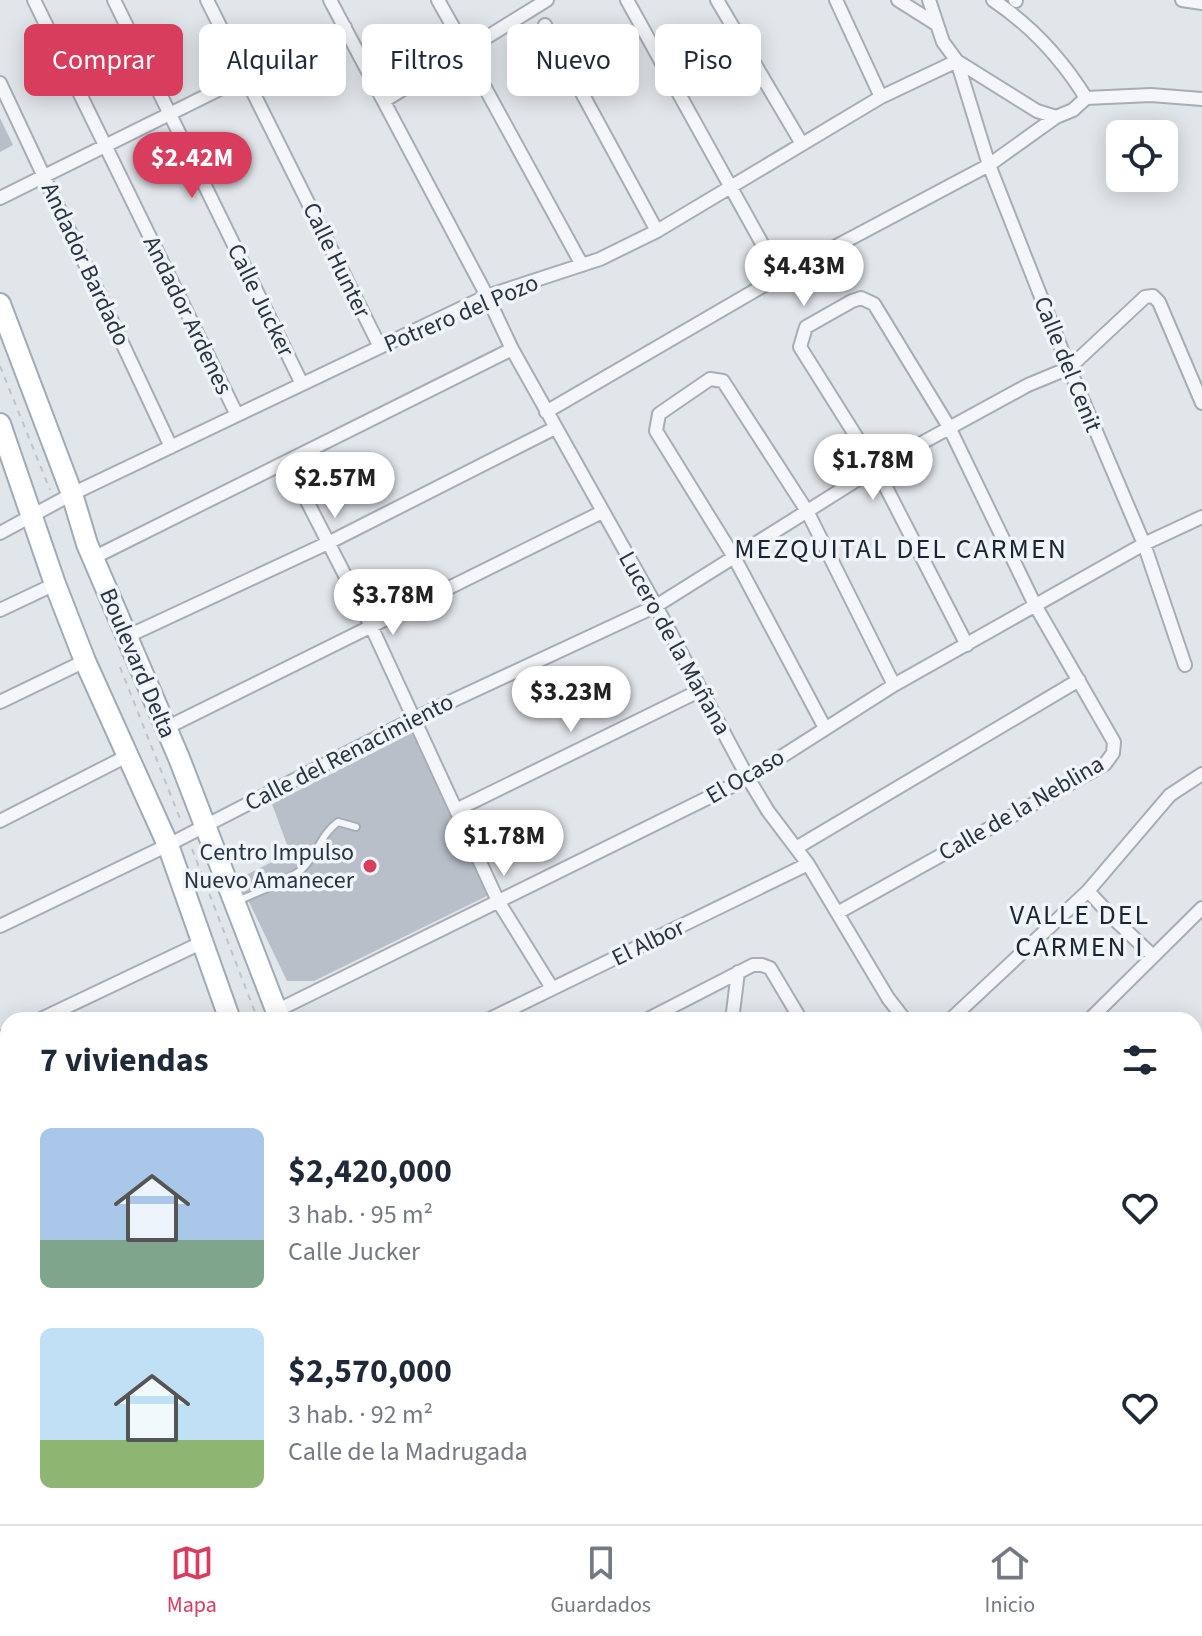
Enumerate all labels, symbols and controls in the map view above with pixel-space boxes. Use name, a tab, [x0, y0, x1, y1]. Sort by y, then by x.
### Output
chip: Comprar	[24, 24, 183, 96]
chip: Alquilar	[199, 24, 346, 96]
chip: Filtros	[362, 24, 491, 96]
chip: Nuevo	[507, 24, 639, 96]
chip: Piso	[655, 24, 761, 96]
map controls	[1106, 120, 1178, 192]
button: locate	[1106, 120, 1178, 192]
pin: $2.42M	[127, 132, 257, 200]
text: $2.42M	[151, 139, 233, 176]
street label: Andador Bardado	[32, 177, 139, 352]
street label: Calle Hunter	[294, 197, 380, 324]
street label: Andador Ardenes	[134, 230, 241, 400]
street label: Calle Jucker	[218, 238, 303, 363]
pin: $4.43M	[739, 240, 869, 308]
text: $4.43M	[763, 247, 845, 284]
street label: Potrero del Pozo	[379, 265, 544, 362]
street label: Calle del Cenit	[1024, 291, 1111, 437]
pin: $1.78M	[808, 434, 938, 502]
text: $1.78M	[832, 441, 914, 478]
pin: $2.57M	[270, 452, 400, 520]
text: $2.57M	[294, 459, 376, 496]
district label: MEZQUITAL DEL CARMEN	[734, 529, 1068, 569]
street label: Lucero de la Mañana	[609, 545, 740, 742]
pin: $3.78M	[328, 569, 458, 637]
text: $3.78M	[352, 576, 434, 613]
street label: Boulevard Delta	[90, 583, 185, 744]
pin: $3.23M	[506, 666, 636, 734]
text: $3.23M	[530, 673, 612, 710]
street label: Calle del Renacimiento	[239, 685, 460, 820]
street label: El Ocaso	[700, 740, 791, 813]
street label: Calle de la Neblina	[932, 747, 1110, 870]
pin: $1.78M	[439, 810, 569, 878]
text: $1.78M	[463, 817, 545, 854]
place label: Centro Impulso Nuevo Amanecer	[184, 835, 355, 898]
marker: Centro Impulso Nuevo Amanecer	[361, 857, 379, 875]
district label: VALLE DEL CARMEN I	[1010, 895, 1150, 967]
street label: El Albor	[606, 909, 691, 975]
text: 7 viviendas	[40, 1036, 209, 1085]
icon: filters	[1118, 1038, 1162, 1082]
text: $2,420,000	[288, 1147, 452, 1196]
icon: home	[104, 1160, 200, 1256]
icon: heart	[1118, 1186, 1162, 1230]
text: 3 hab. · 95 m²	[288, 1196, 433, 1233]
text: Calle Jucker	[288, 1233, 420, 1270]
text: $2,570,000	[288, 1347, 452, 1396]
icon: home	[104, 1360, 200, 1456]
icon: heart	[1118, 1386, 1162, 1430]
text: 3 hab. · 92 m²	[288, 1396, 433, 1433]
text: Calle de la Madrugada	[288, 1433, 528, 1470]
tab: Mapa	[167, 1541, 217, 1621]
tab: Guardados	[550, 1541, 651, 1621]
tab: Inicio	[985, 1541, 1035, 1621]

